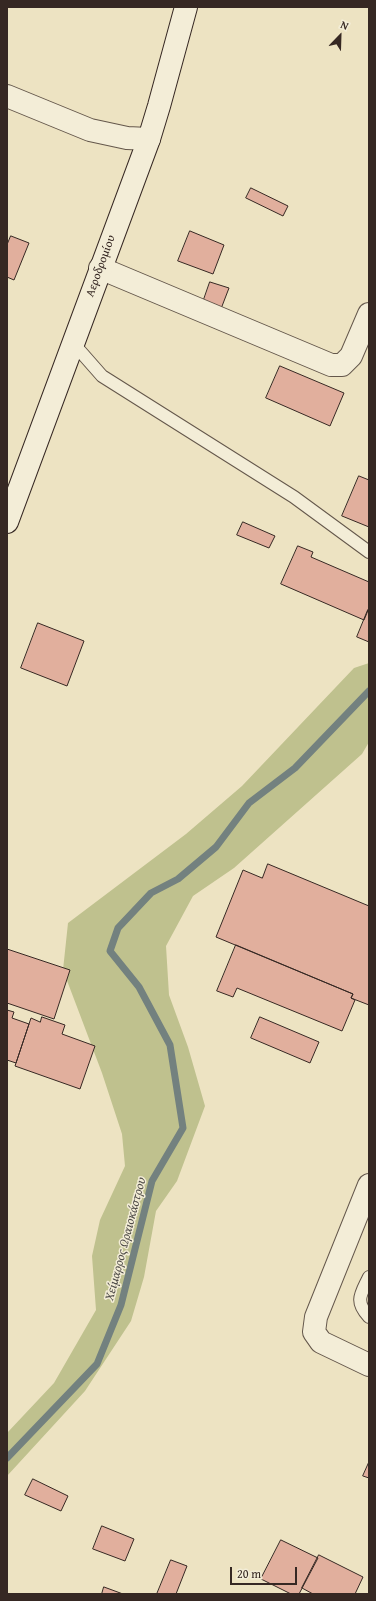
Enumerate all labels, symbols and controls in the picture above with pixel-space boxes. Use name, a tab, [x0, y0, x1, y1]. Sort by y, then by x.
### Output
north arrow	[320, 16, 360, 56]
text: N	[338, 16, 351, 34]
street label: Αεροδρομίου	[83, 233, 119, 299]
water label: Χείμαρρος Ωραιοκάστρου	[102, 1176, 150, 1302]
scale bar	[232, 1559, 299, 1585]
text: 20 m	[237, 1565, 261, 1582]

